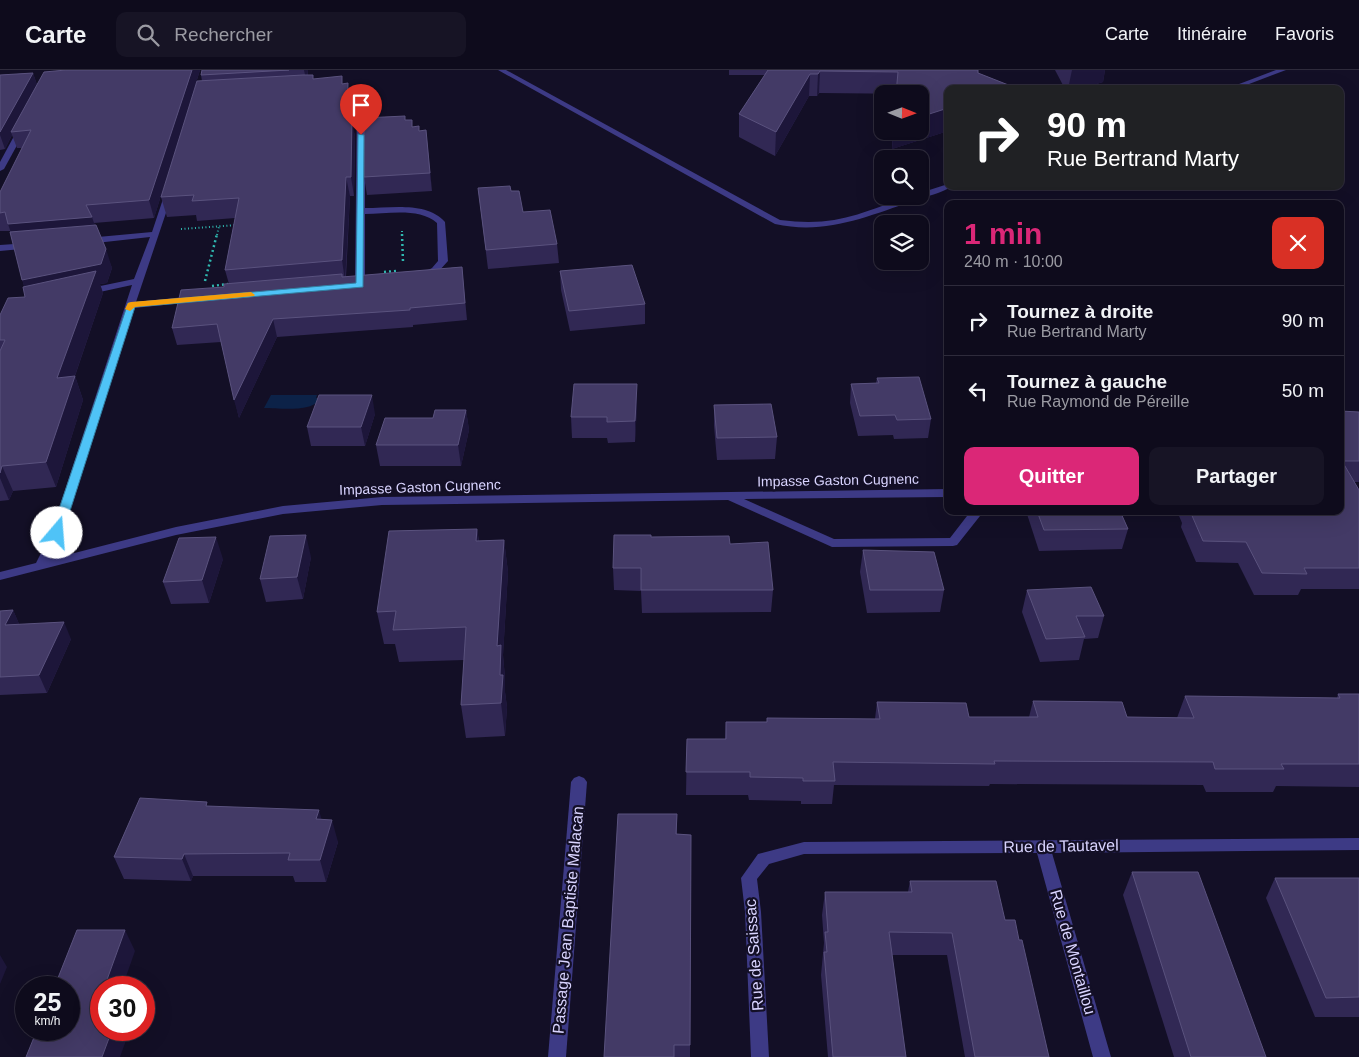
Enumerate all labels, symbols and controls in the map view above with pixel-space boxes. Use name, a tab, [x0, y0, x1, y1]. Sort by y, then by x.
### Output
search box	[116, 12, 466, 57]
text: Carte	[25, 21, 86, 48]
icon: search	[134, 21, 162, 49]
text: Rechercher	[174, 24, 273, 45]
text: Carte	[1105, 24, 1149, 44]
text: Itinéraire	[1177, 24, 1247, 44]
text: Favoris	[1275, 24, 1334, 44]
pin	[340, 84, 382, 135]
north arrow	[874, 85, 929, 140]
map controls	[874, 85, 929, 270]
icon: arrive	[347, 91, 375, 119]
icon: right	[964, 105, 1029, 170]
text: 90 m	[1047, 105, 1127, 144]
text: Rue Bertrand Marty	[1047, 146, 1239, 171]
button: search	[874, 150, 929, 205]
button: layers	[874, 215, 929, 270]
text: 1 min	[964, 217, 1042, 250]
button: close	[1272, 217, 1324, 269]
text: 240 m · 10:00	[964, 253, 1063, 270]
text: Tournez à droite	[1007, 301, 1153, 322]
icon: right	[964, 307, 992, 335]
text: 90 m	[1282, 310, 1324, 331]
text: Rue Bertrand Marty	[1007, 323, 1147, 340]
text: Tournez à gauche	[1007, 371, 1167, 392]
icon: left	[964, 377, 992, 405]
text: 50 m	[1282, 380, 1324, 401]
text: Rue Raymond de Péreille	[1007, 393, 1189, 410]
button: Quitter	[964, 447, 1139, 505]
button: Partager	[1149, 447, 1324, 505]
street label: Impasse Gaston Cugnenc	[757, 471, 919, 489]
street label: Impasse Gaston Cugnenc	[339, 476, 501, 498]
position arrow	[30, 506, 82, 558]
street label: Passage Jean Baptiste Malacan	[550, 805, 586, 1035]
street label: Rue de Tautavel	[1003, 836, 1119, 856]
street label: Rue de Montaillou	[1047, 888, 1099, 1016]
street label: Rue de Saissac	[742, 899, 766, 1011]
speed limit sign: 30	[90, 976, 155, 1041]
text: 25	[34, 988, 61, 1016]
text: km/h	[34, 1014, 61, 1028]

